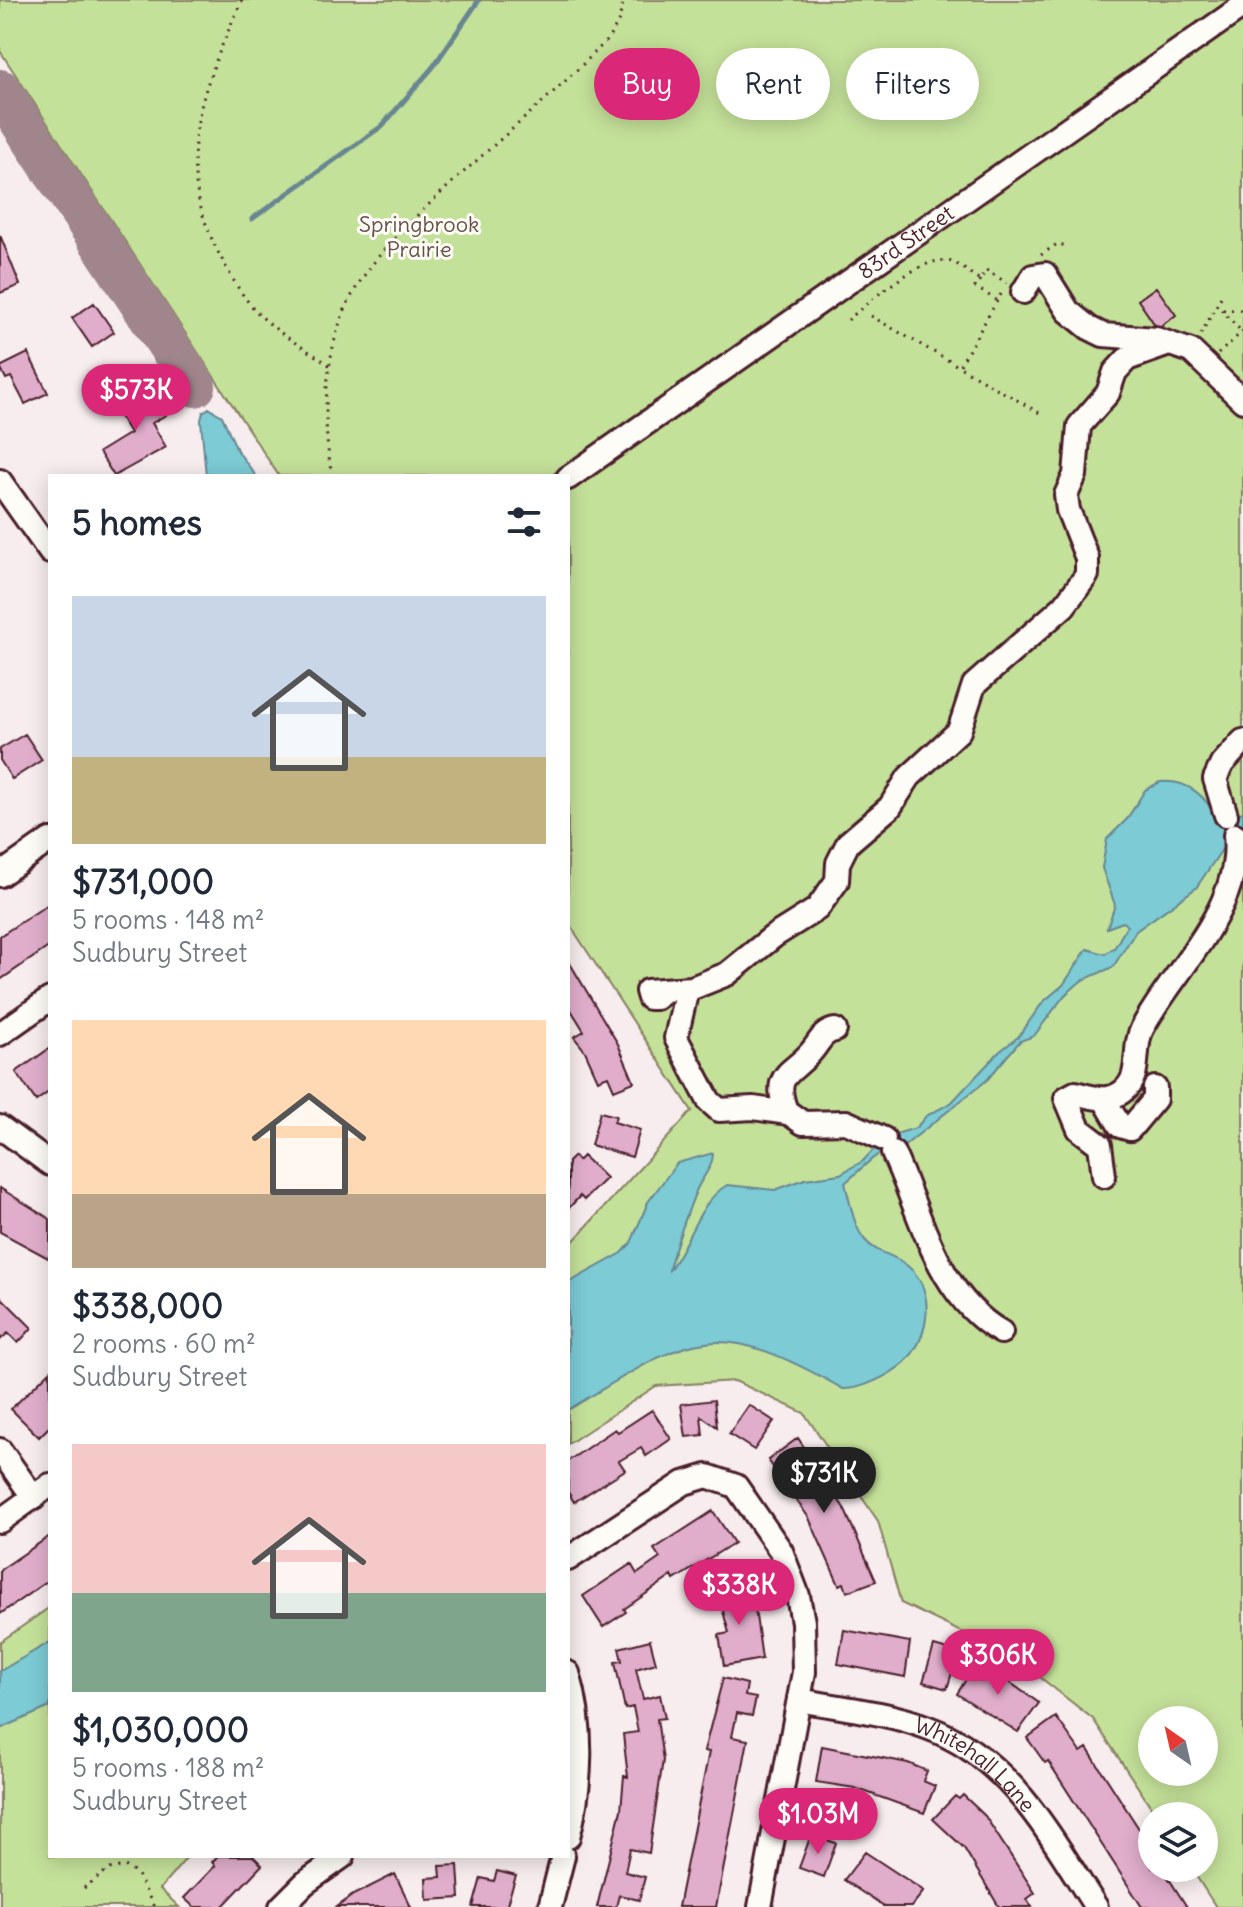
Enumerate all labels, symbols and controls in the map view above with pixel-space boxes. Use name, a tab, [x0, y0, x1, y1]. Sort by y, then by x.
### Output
chip: Buy	[594, 48, 700, 120]
chip: Rent	[716, 48, 830, 120]
chip: Filters	[846, 48, 979, 120]
street label: 83rd Street	[852, 199, 959, 285]
park label: Springbrook Prairie	[359, 210, 479, 263]
pin: $573K	[80, 364, 192, 432]
text: $573K	[100, 373, 172, 406]
icon: filters	[502, 500, 546, 544]
text: 5 homes	[72, 501, 202, 544]
icon: home	[237, 648, 381, 792]
text: $731,000	[72, 860, 214, 903]
text: 5 rooms · 148 m²	[72, 903, 265, 936]
text: Sudbury Street	[72, 936, 247, 969]
icon: home	[237, 1072, 381, 1216]
text: $338,000	[72, 1284, 223, 1327]
text: 2 rooms · 60 m²	[72, 1327, 256, 1360]
text: Sudbury Street	[72, 1360, 247, 1393]
pin: $731K	[768, 1447, 880, 1515]
text: $731K	[790, 1456, 858, 1489]
icon: home	[237, 1496, 381, 1640]
pin: $338K	[683, 1559, 795, 1627]
text: $338K	[702, 1568, 776, 1601]
pin: $306K	[942, 1629, 1054, 1697]
text: $306K	[959, 1638, 1037, 1671]
north arrow	[1138, 1706, 1218, 1786]
map controls	[1138, 1706, 1218, 1882]
text: $1,030,000	[72, 1708, 249, 1751]
street label: Whitehall Lane	[911, 1710, 1042, 1818]
text: 5 rooms · 188 m²	[72, 1751, 265, 1784]
text: Sudbury Street	[72, 1784, 247, 1817]
pin: $1.03M	[753, 1788, 883, 1856]
text: $1.03M	[777, 1797, 859, 1830]
button: layers	[1138, 1802, 1218, 1882]

